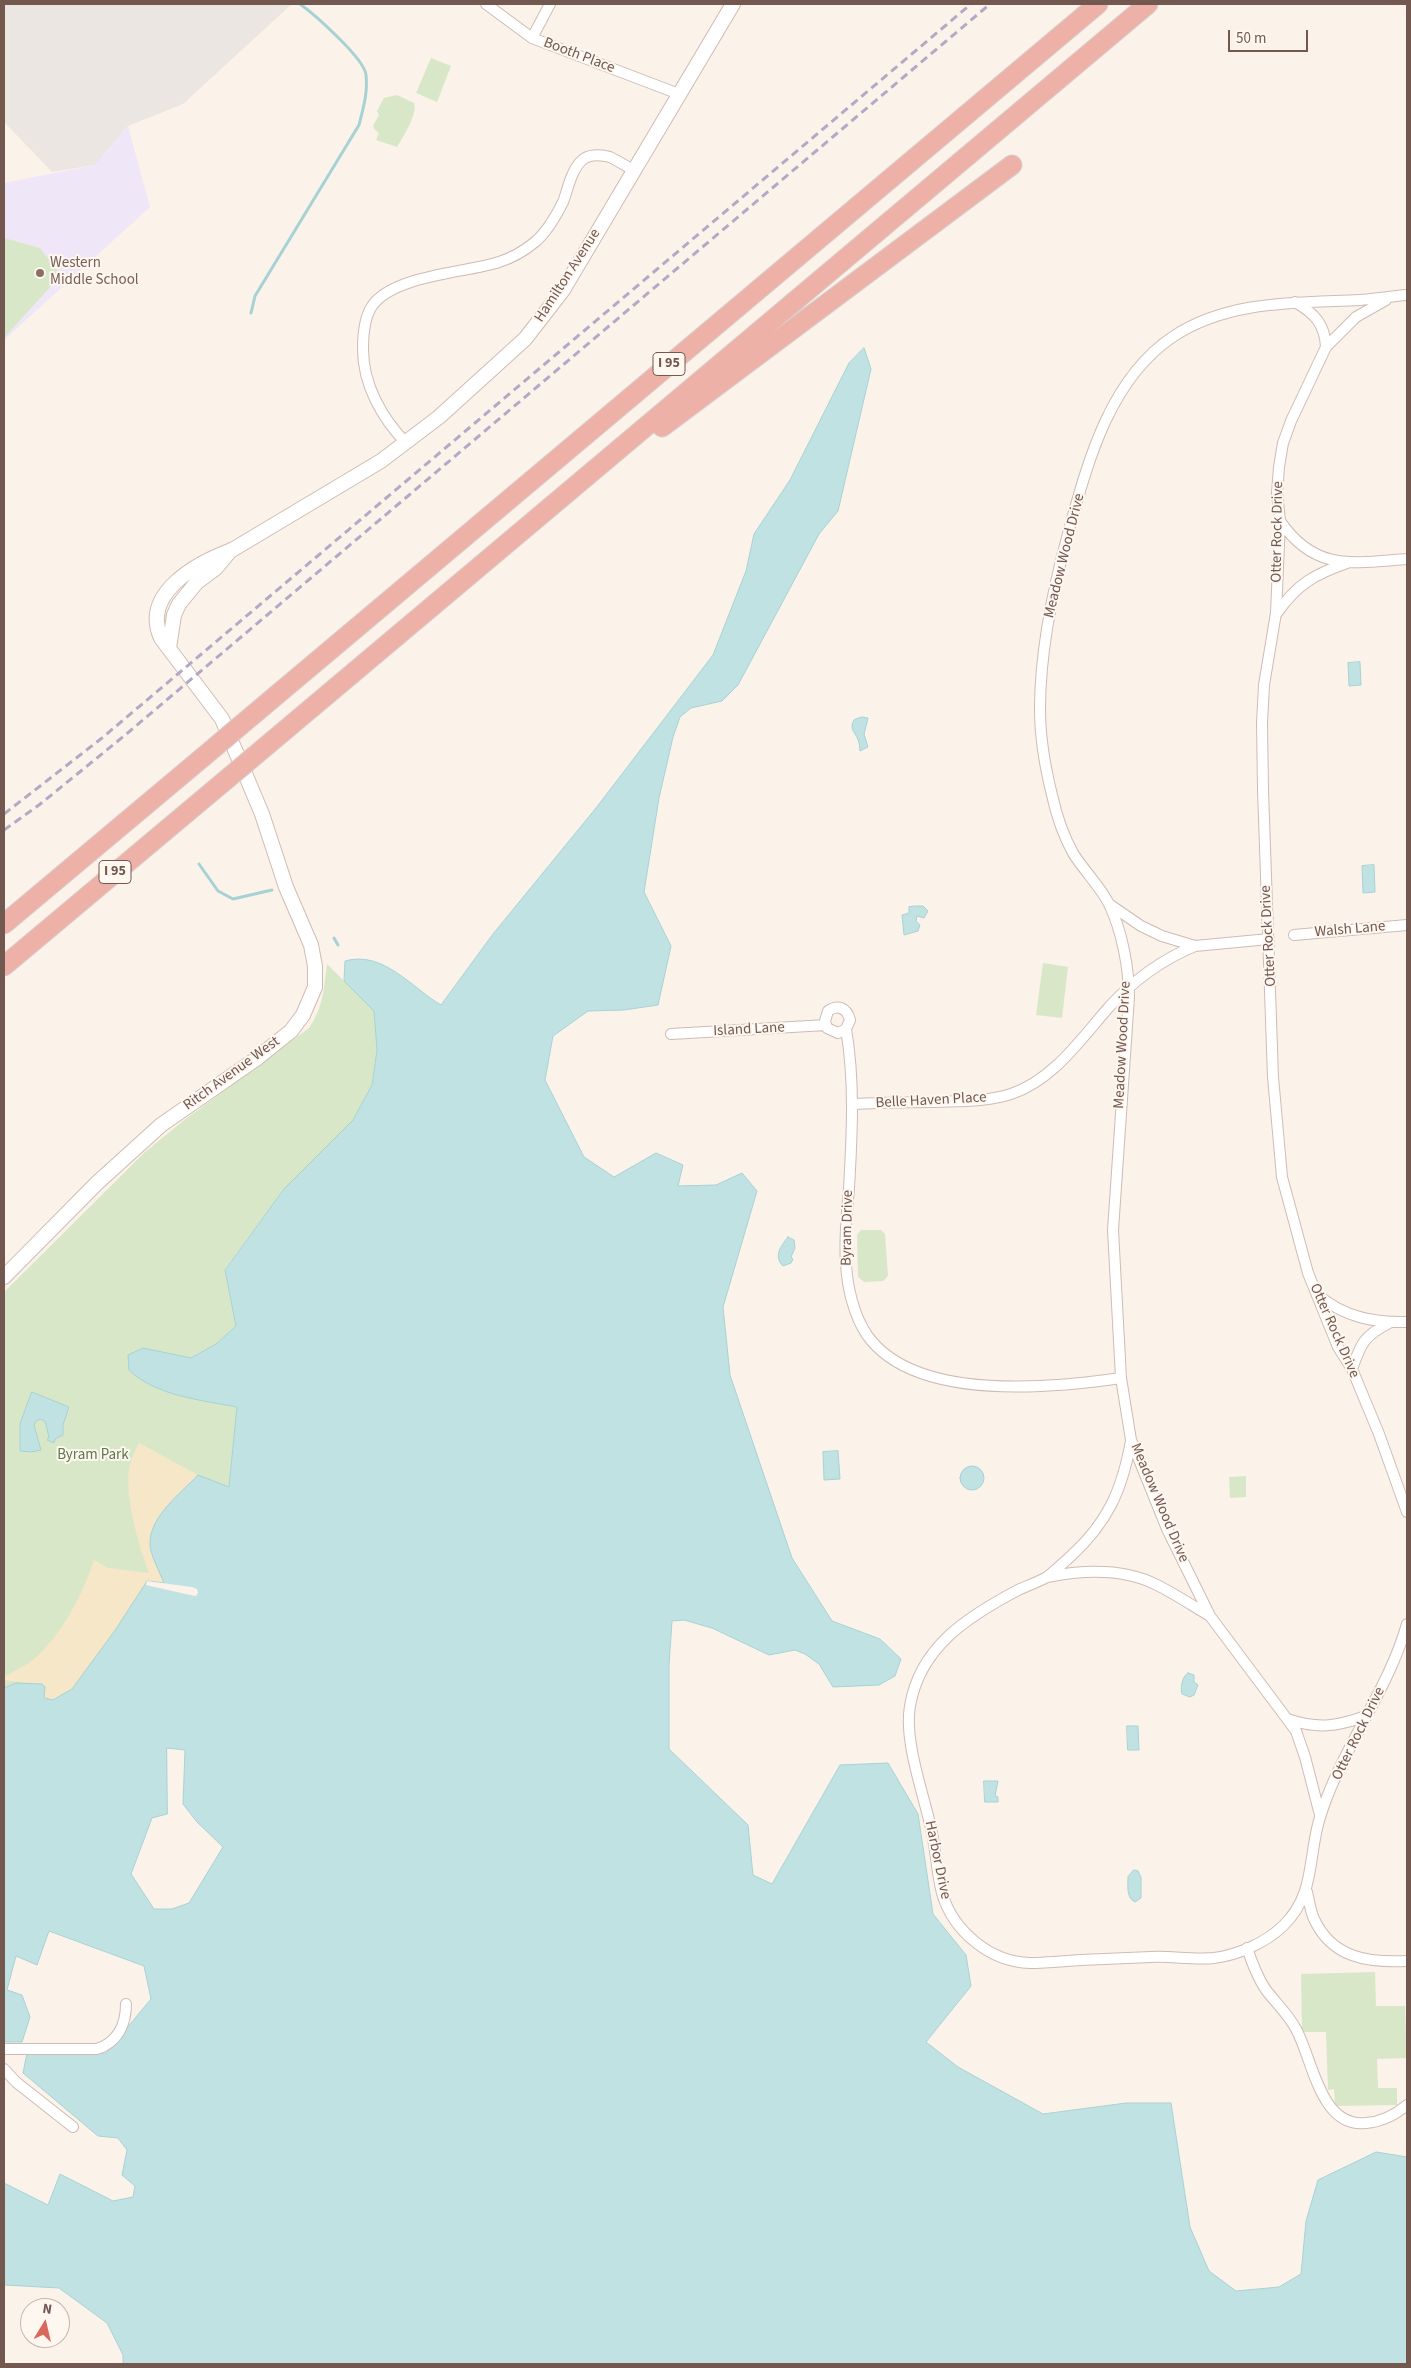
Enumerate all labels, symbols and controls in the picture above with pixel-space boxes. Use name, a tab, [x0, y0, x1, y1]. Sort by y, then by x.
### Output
scale bar	[1231, 20, 1311, 52]
text: 50 m	[1236, 28, 1266, 49]
street label: Booth Place	[541, 34, 617, 78]
street label: Hamilton Avenue	[531, 226, 605, 326]
place label: Western Middle School	[50, 255, 139, 290]
marker: Western Middle School	[34, 267, 46, 279]
road number: I 95	[653, 352, 685, 376]
street label: Otter Rock Drive	[1268, 481, 1288, 583]
street label: Meadow Wood Drive	[1041, 492, 1089, 620]
road number: I 95	[99, 860, 131, 884]
street label: Otter Rock Drive	[1257, 885, 1281, 987]
street label: Walsh Lane	[1314, 918, 1386, 942]
street label: Meadow Wood Drive	[1111, 981, 1135, 1109]
street label: Island Lane	[713, 1019, 785, 1041]
street label: Ritch Avenue West	[180, 1033, 284, 1115]
street label: Belle Haven Place	[875, 1089, 987, 1113]
street label: Byram Drive	[838, 1190, 858, 1266]
street label: Otter Rock Drive	[1305, 1281, 1363, 1381]
street label: Meadow Wood Drive	[1126, 1441, 1192, 1565]
park label: Byram Park	[57, 1447, 129, 1465]
street label: Otter Rock Drive	[1329, 1684, 1389, 1784]
street label: Harbor Drive	[920, 1819, 954, 1901]
north arrow	[20, 2298, 70, 2348]
text: N	[41, 2299, 53, 2320]

